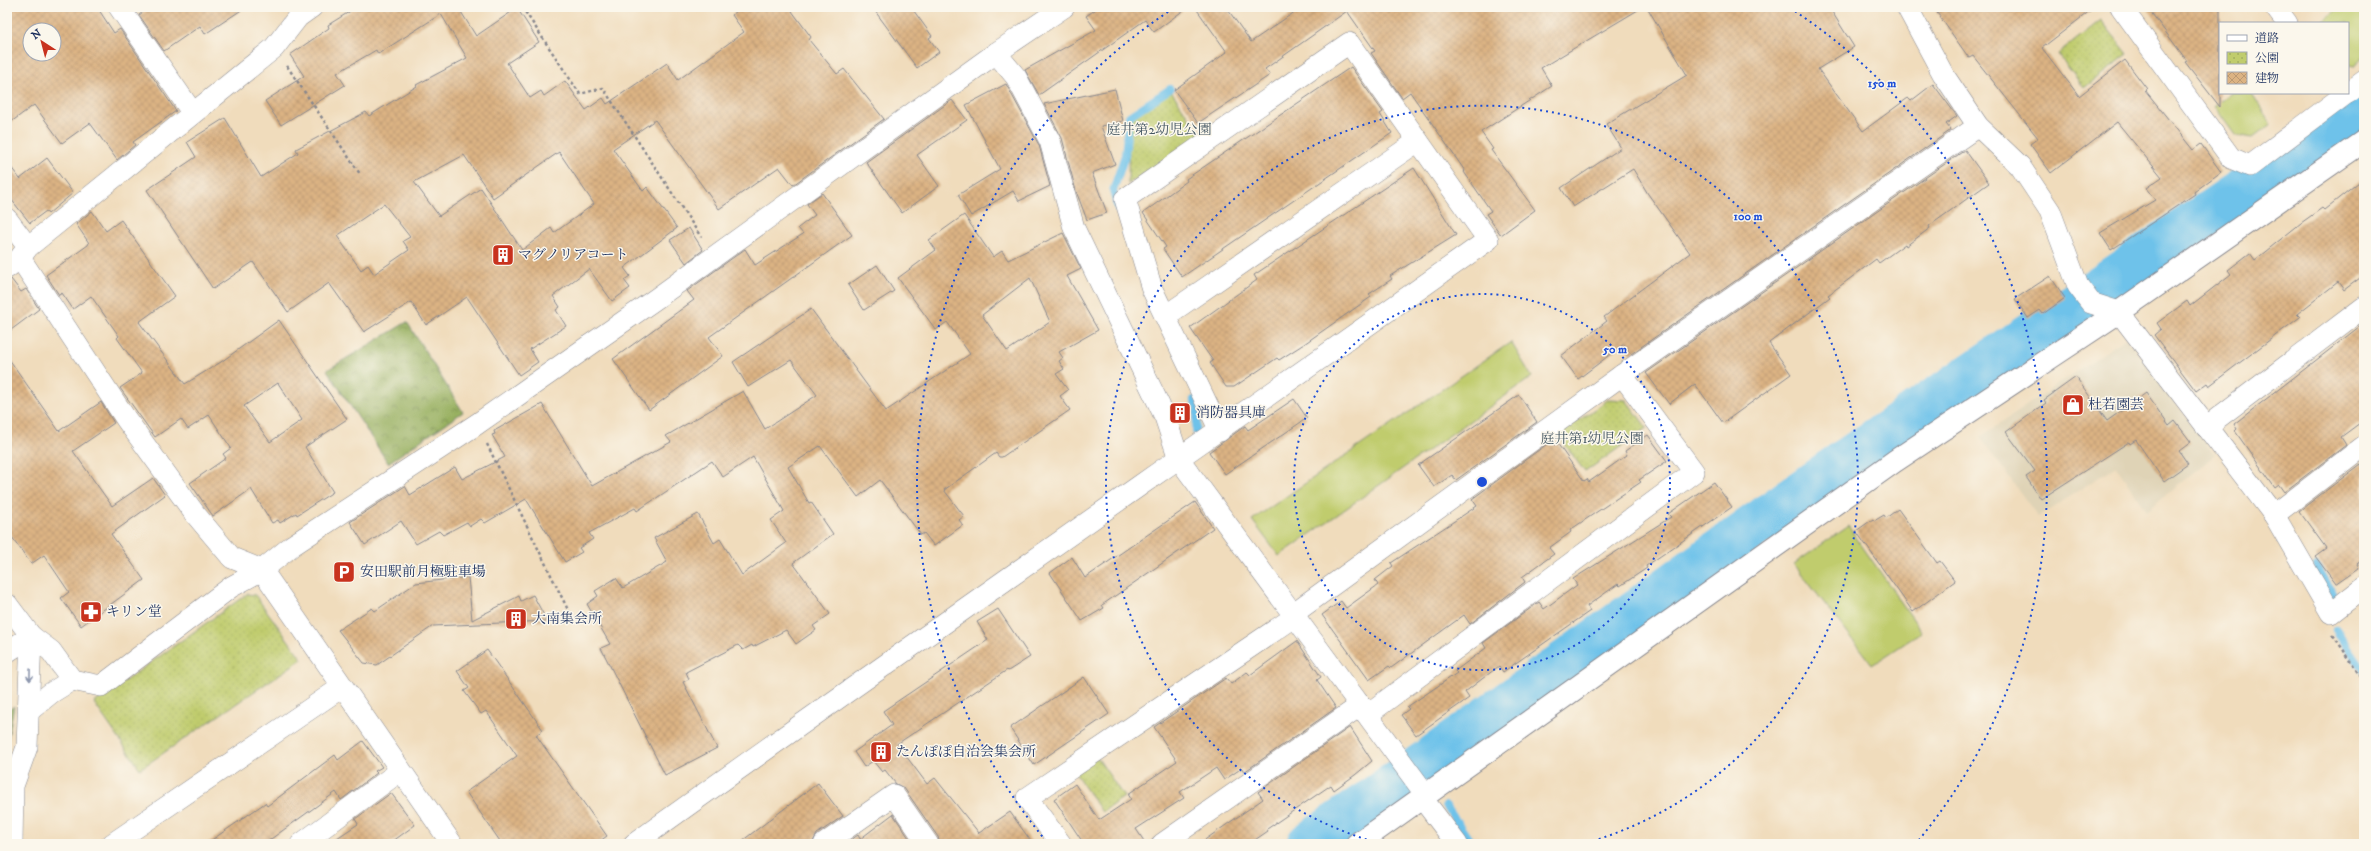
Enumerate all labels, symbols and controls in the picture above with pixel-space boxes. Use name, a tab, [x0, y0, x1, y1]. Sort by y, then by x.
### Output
north arrow	[22, 22, 62, 62]
legend	[2219, 22, 2349, 94]
text: N	[29, 26, 44, 43]
text: 道路	[2255, 31, 2279, 46]
text: 公園	[2255, 51, 2279, 66]
text: 建物	[2255, 71, 2279, 86]
text: 150 m	[1868, 76, 1896, 91]
park label: 庭井第2幼児公園	[1107, 121, 1211, 139]
text: 100 m	[1734, 209, 1762, 224]
building icon: マグノリアコート	[490, 242, 516, 268]
place label: マグノリアコート	[518, 246, 628, 264]
text: 50 m	[1602, 342, 1627, 357]
shop icon: 杜若園芸	[2060, 392, 2086, 418]
place label: 杜若園芸	[2088, 396, 2144, 414]
building icon: 消防器具庫	[1167, 400, 1193, 426]
place label: 消防器具庫	[1196, 404, 1266, 422]
park label: 庭井第1幼児公園	[1540, 430, 1644, 448]
centre of rings	[1475, 475, 1489, 489]
parking icon: 安田駅前月極駐車場	[331, 559, 357, 585]
place label: 安田駅前月極駐車場	[360, 563, 486, 581]
pharmacy icon: キリン堂	[78, 599, 104, 625]
place label: キリン堂	[106, 603, 162, 621]
building icon: 大南集会所	[503, 606, 529, 632]
place label: 大南集会所	[532, 610, 602, 628]
one-way arrow	[26, 668, 33, 681]
building icon: たんぽぽ自治会集会所	[868, 739, 894, 765]
place label: たんぽぽ自治会集会所	[896, 743, 1036, 761]

